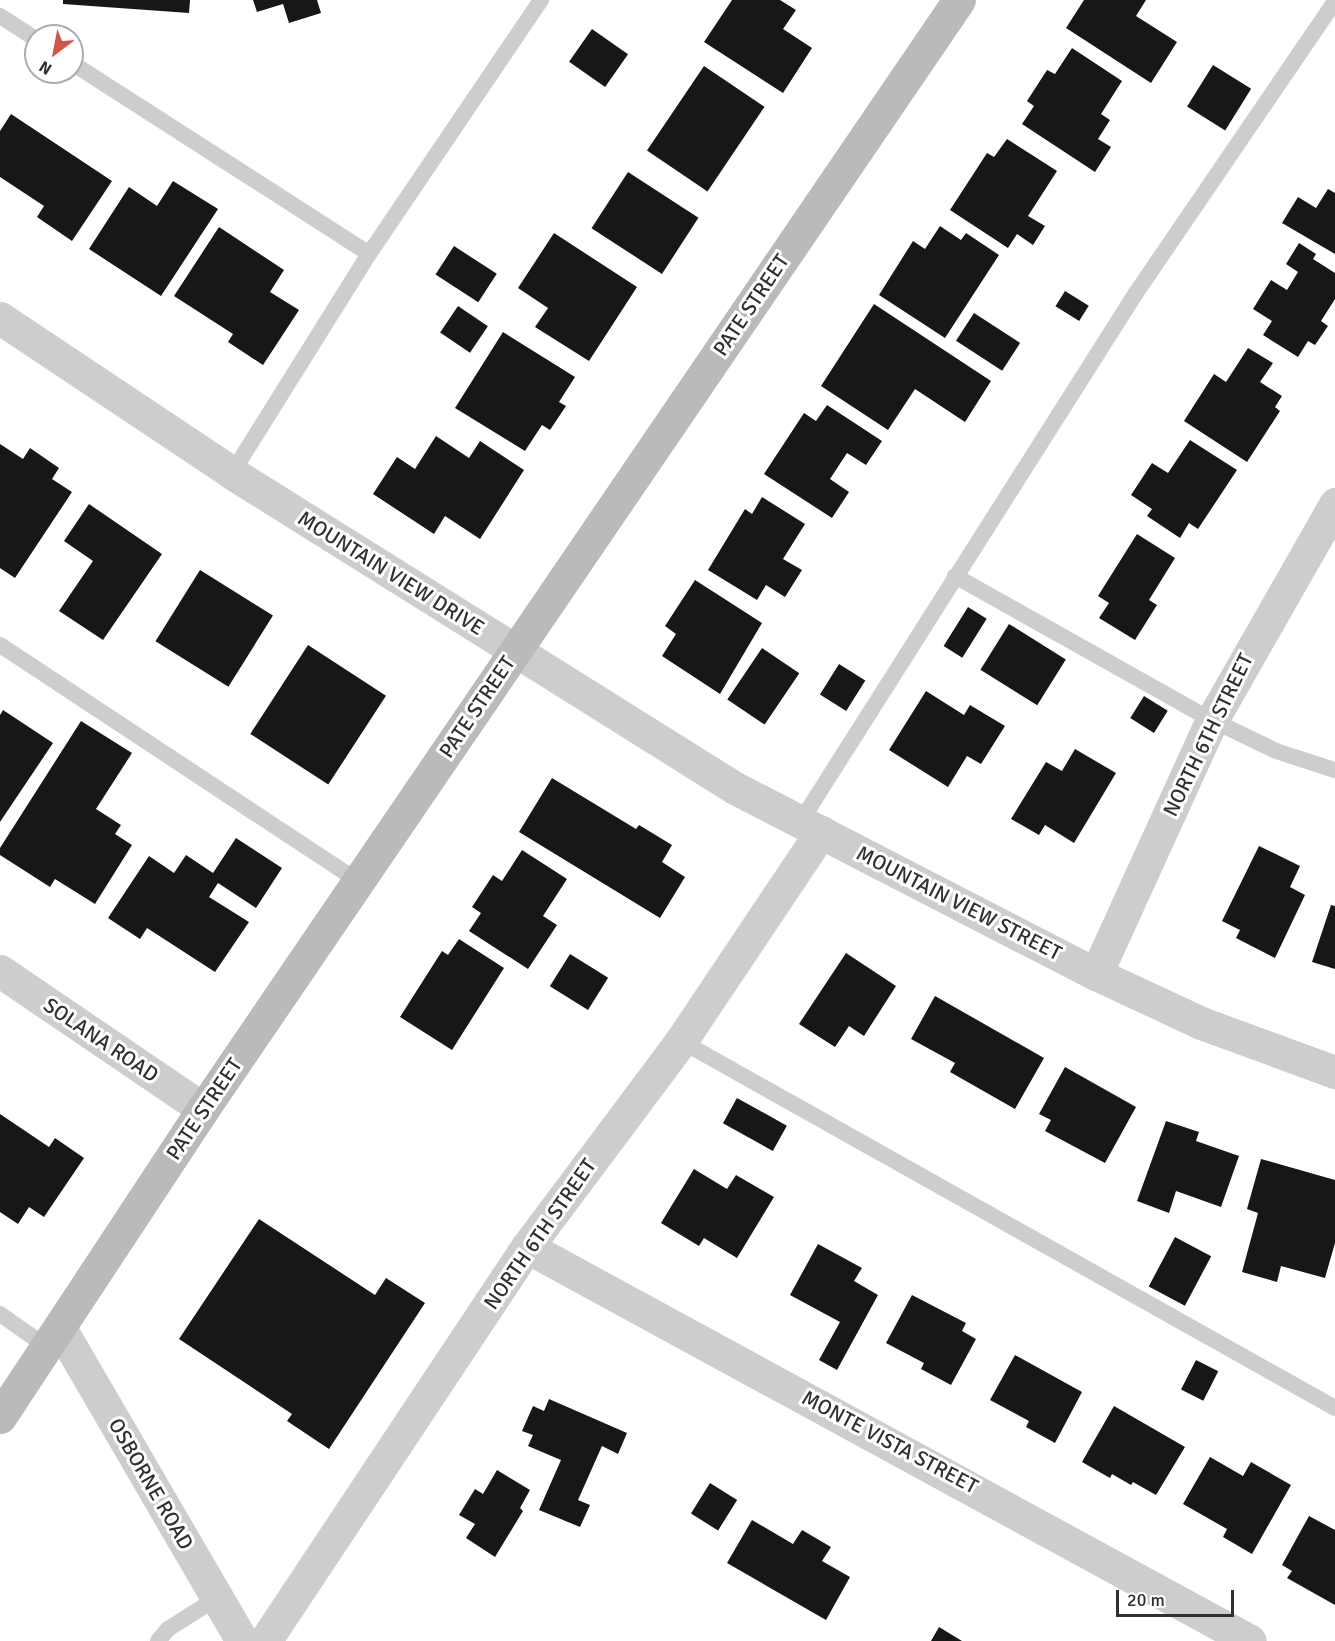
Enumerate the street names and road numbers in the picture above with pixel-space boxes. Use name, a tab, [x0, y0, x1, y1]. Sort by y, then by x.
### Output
street label: PATE STREET	[708, 249, 794, 361]
street label: MOUNTAIN VIEW DRIVE	[293, 505, 489, 641]
street label: NORTH 6TH STREET	[1158, 649, 1258, 821]
street label: PATE STREET	[434, 651, 520, 763]
street label: MOUNTAIN VIEW STREET	[852, 840, 1066, 966]
street label: SOLANA ROAD	[39, 992, 163, 1088]
street label: PATE STREET	[161, 1053, 247, 1165]
street label: NORTH 6TH STREET	[479, 1154, 601, 1314]
street label: MONTE VISTA STREET	[798, 1385, 982, 1499]
street label: OSBORNE ROAD	[103, 1414, 199, 1554]

